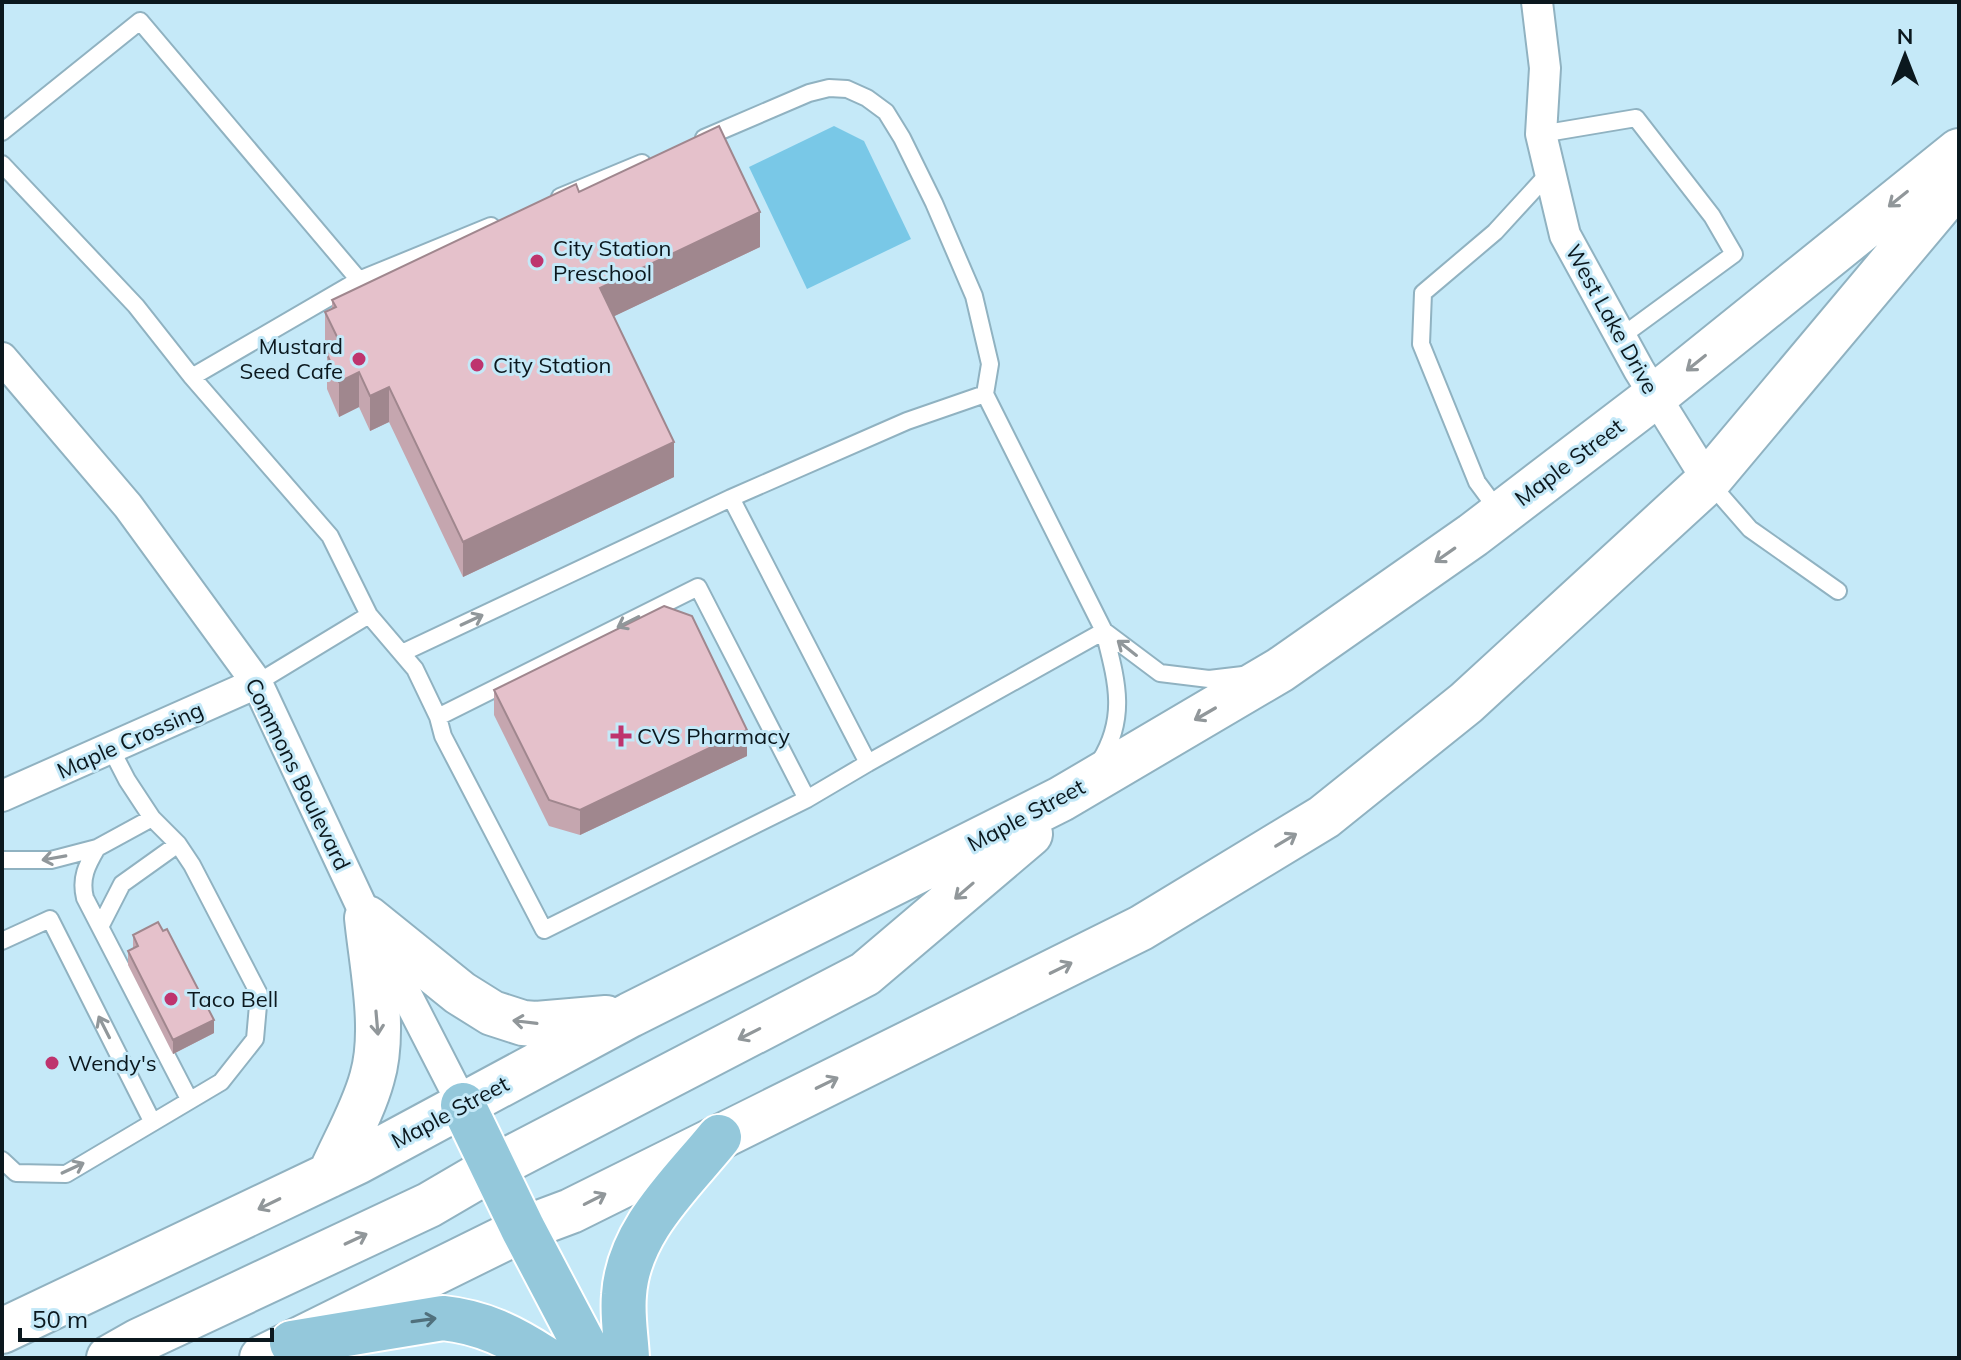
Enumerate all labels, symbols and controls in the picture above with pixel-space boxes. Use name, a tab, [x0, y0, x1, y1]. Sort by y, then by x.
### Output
north arrow	[1865, 16, 1945, 96]
text: N	[1897, 22, 1913, 50]
one-way arrow	[1888, 191, 1909, 208]
place label: City Station Preschool	[553, 234, 672, 287]
street label: West Lake Drive	[1559, 239, 1665, 399]
marker: City Station Preschool	[528, 252, 546, 270]
place label: Mustard Seed Cafe	[239, 332, 343, 385]
marker: Mustard Seed Cafe	[350, 350, 368, 368]
place label: City Station	[493, 351, 612, 379]
one-way arrow	[1686, 354, 1707, 372]
marker: City Station	[468, 356, 486, 374]
street label: Maple Street	[1509, 412, 1629, 512]
one-way arrow	[1434, 547, 1456, 563]
one-way arrow	[460, 612, 484, 627]
one-way arrow	[616, 614, 640, 630]
one-way arrow	[1117, 640, 1138, 657]
street label: Commons Boulevard	[239, 673, 357, 875]
street label: Maple Crossing	[53, 695, 207, 785]
one-way arrow	[1194, 706, 1217, 722]
place label: CVS Pharmacy	[637, 722, 790, 750]
marker: CVS Pharmacy	[612, 727, 630, 745]
street label: Maple Street	[962, 772, 1090, 858]
one-way arrow	[1274, 831, 1297, 847]
one-way arrow	[42, 851, 68, 866]
one-way arrow	[954, 882, 975, 900]
one-way arrow	[1048, 960, 1072, 975]
place label: Taco Bell	[187, 985, 278, 1013]
marker: Taco Bell	[162, 990, 180, 1008]
one-way arrow	[370, 1009, 385, 1036]
one-way arrow	[96, 1015, 112, 1039]
one-way arrow	[512, 1015, 539, 1030]
one-way arrow	[737, 1026, 761, 1042]
place label: Wendy's	[68, 1049, 157, 1077]
marker: Wendy's	[43, 1054, 61, 1072]
street label: Maple Street	[386, 1069, 514, 1155]
one-way arrow	[815, 1075, 839, 1090]
one-way arrow	[61, 1160, 84, 1175]
one-way arrow	[582, 1191, 606, 1206]
one-way arrow	[258, 1197, 282, 1212]
one-way arrow	[343, 1231, 367, 1246]
scale bar	[20, 1292, 272, 1342]
text: 50 m	[32, 1304, 88, 1334]
one-way arrow	[411, 1312, 436, 1327]

